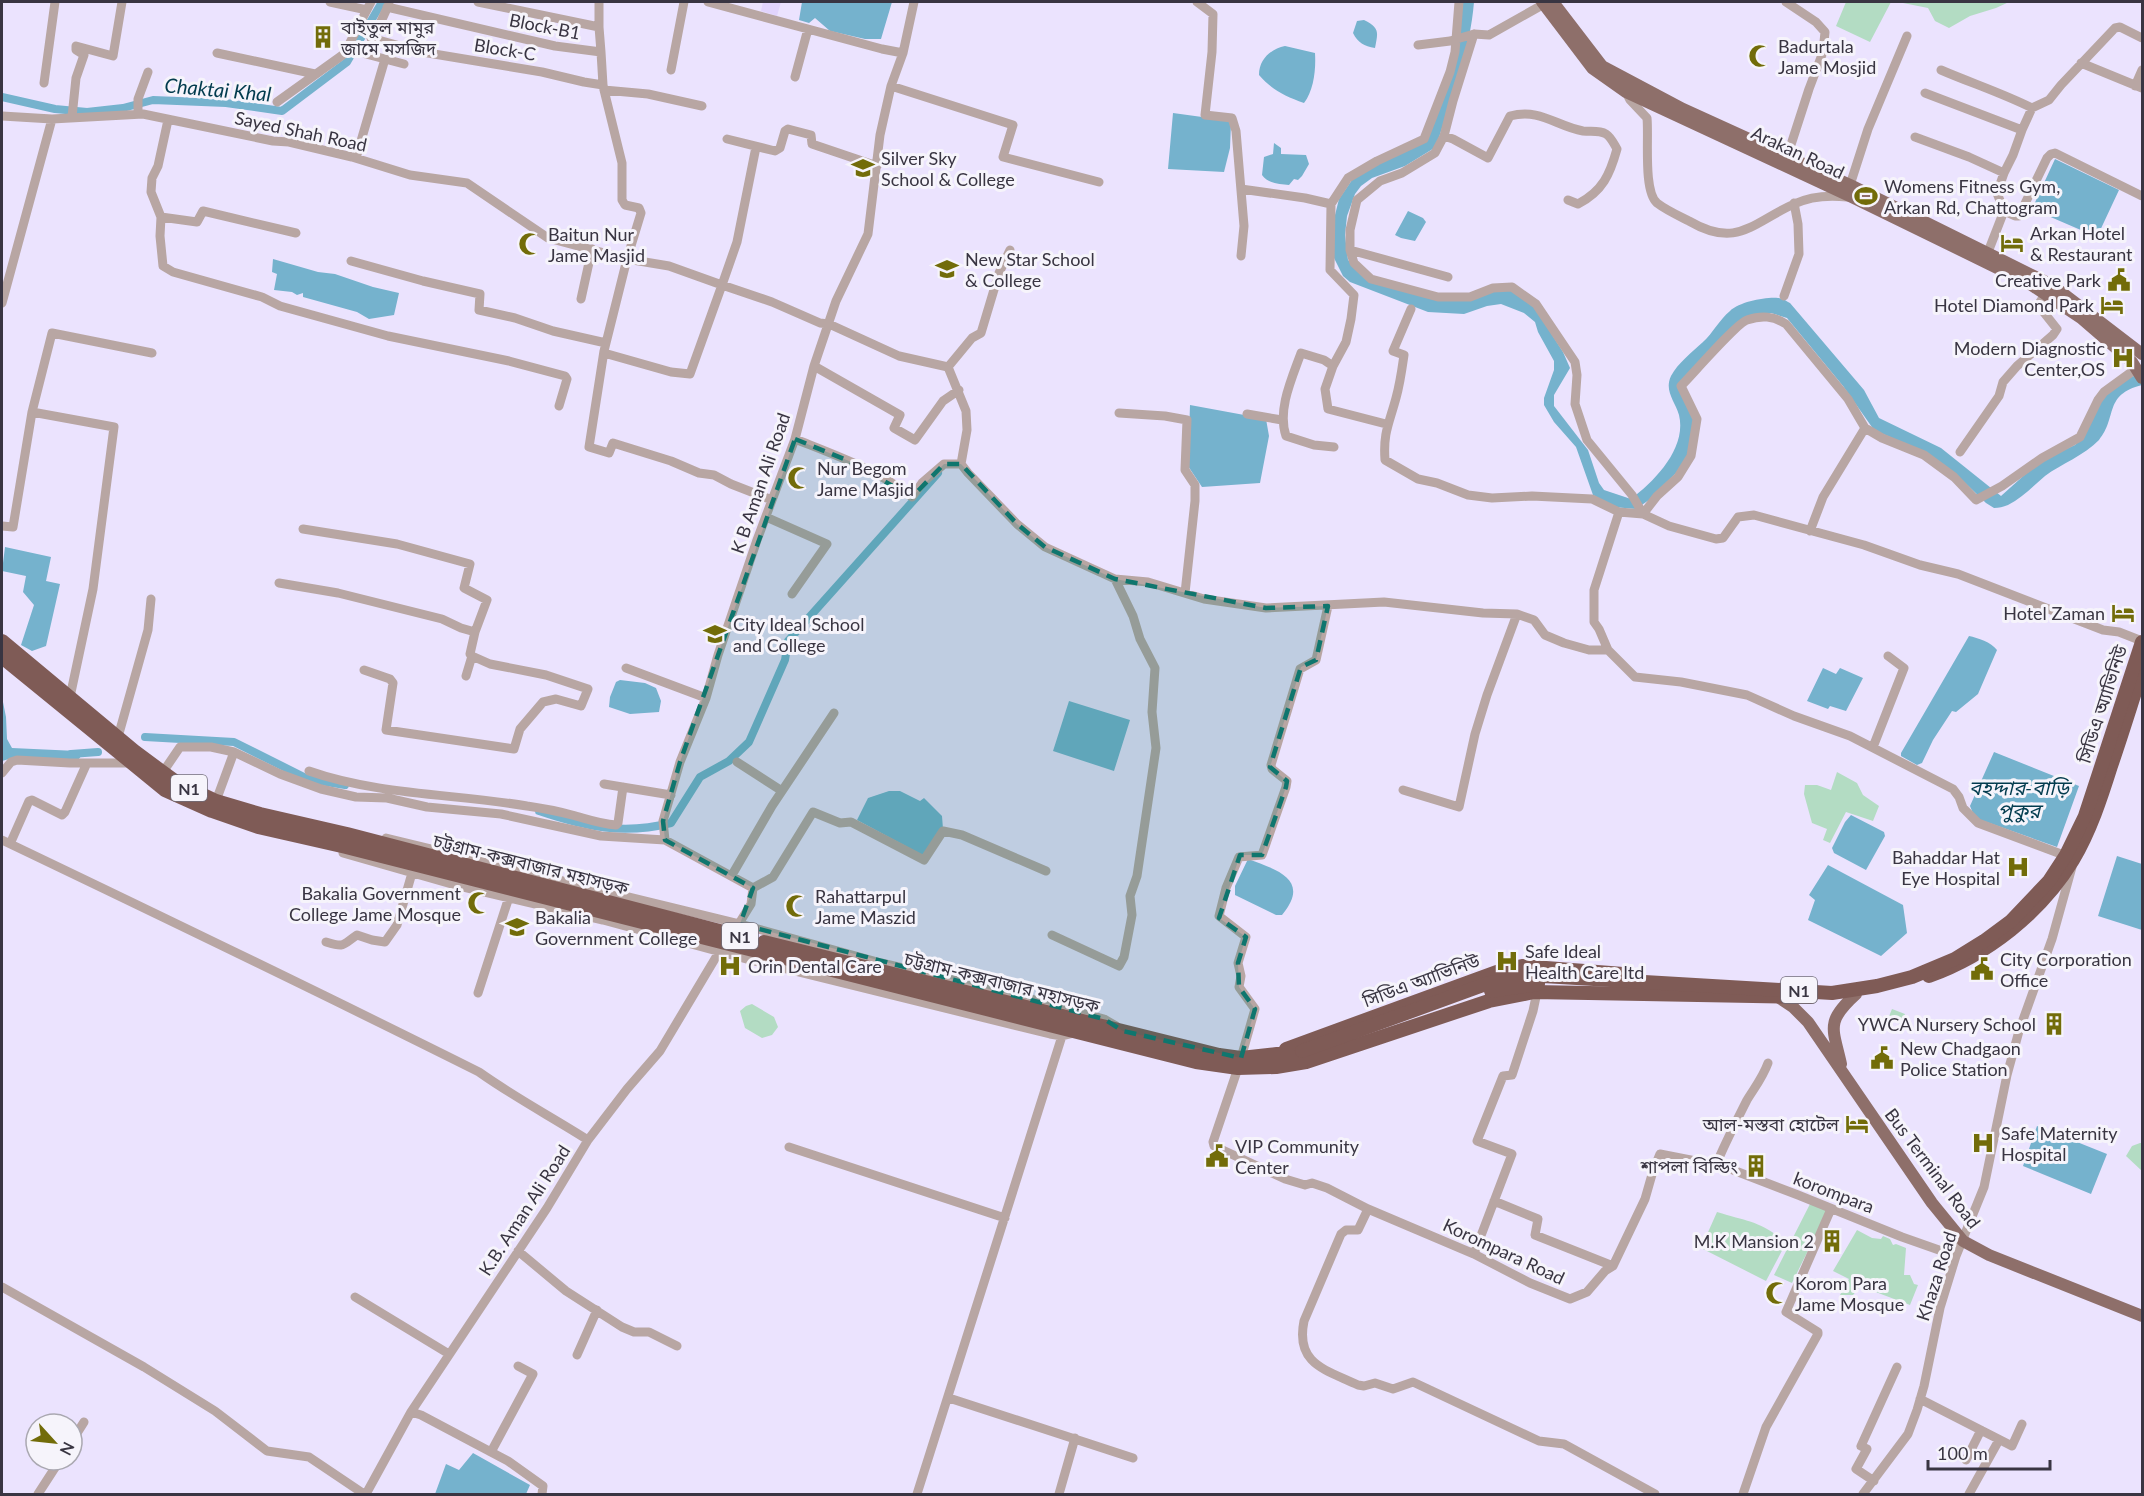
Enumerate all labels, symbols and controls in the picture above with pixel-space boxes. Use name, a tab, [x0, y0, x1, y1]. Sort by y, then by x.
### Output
street label: Block-B1	[508, 8, 582, 44]
place label: বাইতুল মামুর জামে মসজিদ	[340, 16, 437, 59]
building icon: বাইতুল মামুর জামে মসজিদ	[310, 24, 336, 50]
street label: Block-C	[473, 33, 537, 65]
place label: Badurtala Jame Mosjid	[1778, 35, 1876, 78]
mosque icon: Badurtala Jame Mosjid	[1747, 43, 1773, 69]
water label: Chaktai Khal	[164, 72, 273, 106]
street label: Sayed Shah Road	[233, 106, 369, 156]
street label: Arakan Road	[1748, 121, 1848, 183]
place label: Silver Sky School & College	[881, 147, 1015, 190]
school or university icon: Silver Sky School & College	[850, 155, 876, 181]
place label: Womens Fitness Gym, Arkan Rd, Chattogram	[1884, 175, 2060, 218]
sports icon: Womens Fitness Gym, Arkan Rd, Chattogram	[1853, 183, 1879, 209]
place label: Arkan Hotel & Restaurant	[2030, 222, 2133, 265]
place label: Baitun Nur Jame Masjid	[548, 223, 645, 266]
hotel icon: Arkan Hotel & Restaurant	[1999, 230, 2025, 256]
mosque icon: Baitun Nur Jame Masjid	[517, 231, 543, 257]
place label: New Star School & College	[965, 248, 1095, 291]
school or university icon: New Star School & College	[934, 256, 960, 282]
public building icon: Creative Park	[2106, 267, 2132, 293]
place label: Creative Park	[1995, 269, 2102, 291]
hotel icon: Hotel Diamond Park	[2099, 292, 2125, 318]
place label: Hotel Diamond Park	[1934, 294, 2095, 316]
place label: Modern Diagnostic Center,OS	[1954, 337, 2105, 380]
hospital icon: Modern Diagnostic Center,OS	[2110, 345, 2136, 371]
street label: K B Aman Ali Road	[726, 410, 794, 556]
place label: Nur Begom Jame Masjid	[817, 457, 914, 500]
mosque icon: Nur Begom Jame Masjid	[786, 465, 812, 491]
hotel icon: Hotel Zaman	[2110, 600, 2136, 626]
place label: Hotel Zaman	[2003, 602, 2105, 624]
place label: City Ideal School and College	[733, 613, 864, 656]
school or university icon: City Ideal School and College	[702, 621, 728, 647]
street label: সিডিএ অ্যাভিনিউ	[2072, 642, 2132, 767]
road number: N1	[171, 775, 207, 801]
water label: বহদ্দার-বাড়ি পুকুর	[1969, 775, 2073, 823]
street label: চট্টগ্রাম-কক্সবাজার মহাসড়ক	[430, 829, 631, 899]
place label: Bahaddar Hat Eye Hospital	[1892, 846, 2001, 889]
hospital icon: Bahaddar Hat Eye Hospital	[2005, 854, 2031, 880]
place label: Bakalia Government College Jame Mosque	[289, 882, 462, 925]
place label: Rahattarpul Jame Maszid	[815, 885, 916, 928]
mosque icon: Bakalia Government College Jame Mosque	[466, 890, 492, 916]
mosque icon: Rahattarpul Jame Maszid	[784, 893, 810, 919]
place label: Bakalia Government College	[535, 906, 697, 949]
school or university icon: Bakalia Government College	[504, 914, 530, 940]
road number: N1	[722, 923, 758, 949]
place label: Safe Ideal Health Care ltd	[1525, 940, 1644, 983]
street label: চট্টগ্রাম-কক্সবাজার মহাসড়ক	[901, 947, 1102, 1017]
hospital icon: Safe Ideal Health Care ltd	[1494, 948, 1520, 974]
place label: City Corporation Office	[2000, 948, 2132, 991]
street label: সিডিএ অ্যাভিনিউ	[1359, 949, 1483, 1012]
hospital icon: Orin Dental Care	[717, 953, 743, 979]
place label: Orin Dental Care	[748, 955, 882, 977]
public building icon: City Corporation Office	[1969, 956, 1995, 982]
road number: N1	[1781, 977, 1817, 1003]
building icon: YWCA Nursery School	[2041, 1011, 2067, 1037]
place label: YWCA Nursery School	[1858, 1013, 2036, 1035]
place label: New Chadgaon Police Station	[1900, 1037, 2021, 1080]
public building icon: New Chadgaon Police Station	[1869, 1045, 1895, 1071]
street label: Bus Terminal Road	[1881, 1104, 1985, 1232]
hotel icon: আল-মস্তবা হোটেল	[1844, 1111, 1870, 1137]
place label: আল-মস্তবা হোটেল	[1702, 1113, 1840, 1135]
place label: Safe Maternity Hospital	[2001, 1122, 2118, 1165]
hospital icon: Safe Maternity Hospital	[1970, 1130, 1996, 1156]
place label: VIP Community Center	[1235, 1135, 1360, 1178]
street label: K.B. Aman Ali Road	[474, 1141, 574, 1279]
public building icon: VIP Community Center	[1204, 1143, 1230, 1169]
building icon: শাপলা বিল্ডিং	[1743, 1153, 1769, 1179]
place label: শাপলা বিল্ডিং	[1640, 1155, 1738, 1177]
street label: korompara	[1791, 1167, 1877, 1217]
street label: Korompara Road	[1440, 1213, 1568, 1289]
building icon: M.K Mansion 2	[1819, 1228, 1845, 1254]
street label: Khaza Road	[1911, 1229, 1961, 1323]
place label: M.K Mansion 2	[1694, 1230, 1814, 1252]
place label: Korom Para Jame Mosque	[1795, 1272, 1904, 1315]
mosque icon: Korom Para Jame Mosque	[1764, 1280, 1790, 1306]
north arrow	[24, 1412, 84, 1472]
scale bar	[1928, 1433, 2050, 1471]
text: N	[57, 1439, 79, 1459]
text: 100 m	[1937, 1442, 1988, 1464]

